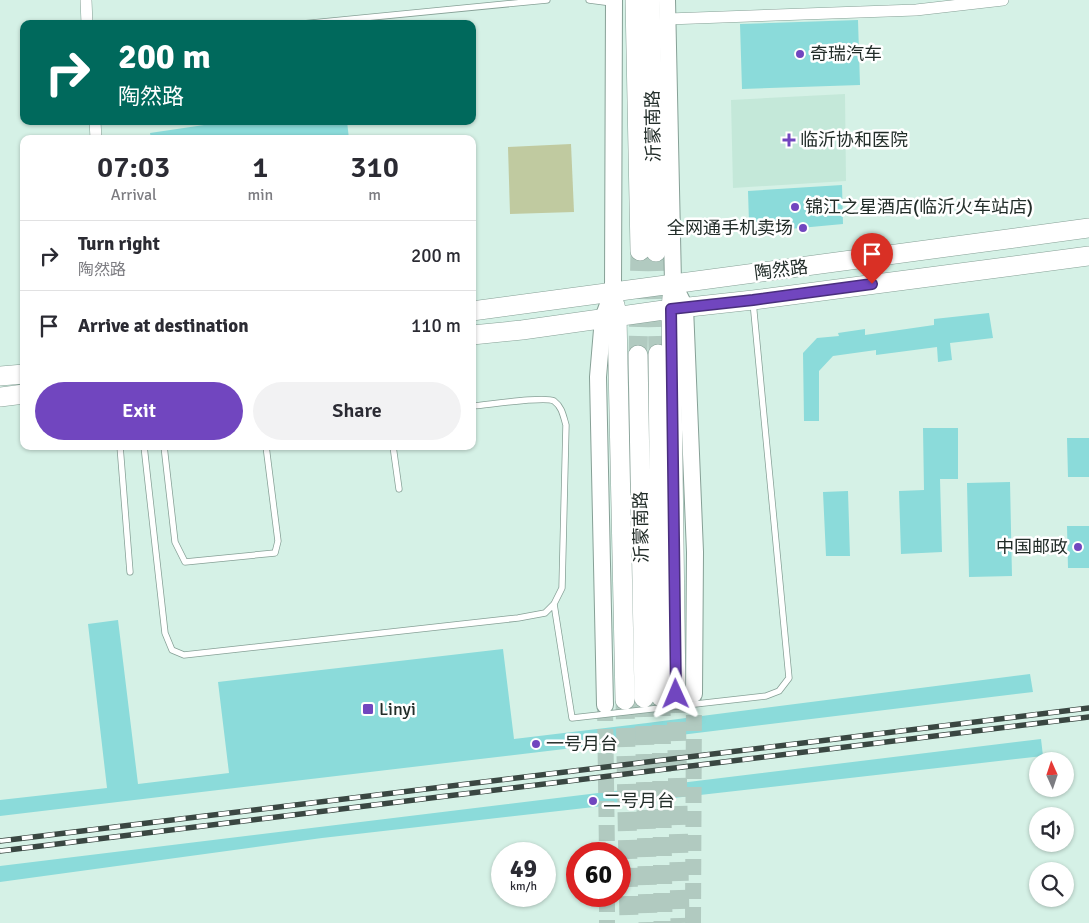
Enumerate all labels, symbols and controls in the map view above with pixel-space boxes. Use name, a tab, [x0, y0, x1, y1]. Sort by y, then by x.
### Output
text: 200 m	[118, 35, 211, 78]
icon: right	[35, 40, 100, 105]
place label: 奇瑞汽车	[810, 43, 882, 65]
marker: 奇瑞汽车	[794, 48, 806, 60]
text: 陶然路	[118, 83, 184, 110]
street label: 沂蒙南路	[641, 90, 665, 162]
place label: 临沂协和医院	[800, 129, 908, 151]
marker: 临沂协和医院	[782, 133, 796, 147]
text: 07:03	[97, 149, 170, 186]
text: 1	[252, 149, 268, 186]
text: 310	[350, 149, 399, 186]
text: Arrival	[111, 185, 157, 205]
text: min	[247, 185, 273, 205]
text: m	[368, 185, 381, 205]
place label: 锦江之星酒店(临沂火车站店)	[805, 196, 1033, 218]
marker: 锦江之星酒店(临沂火车站店)	[789, 201, 801, 213]
place label: 全网通手机卖场	[667, 217, 793, 239]
marker: 全网通手机卖场	[797, 222, 809, 234]
text: Turn right	[78, 232, 160, 256]
pin	[851, 233, 893, 284]
icon: arrive	[858, 240, 886, 268]
icon: right	[35, 242, 63, 270]
text: 200 m	[411, 244, 461, 268]
street label: 陶然路	[753, 256, 809, 284]
text: 陶然路	[78, 260, 126, 280]
icon: arrive	[35, 312, 63, 340]
text: Arrive at destination	[78, 314, 249, 338]
text: 110 m	[411, 314, 461, 338]
button: Exit	[35, 382, 243, 440]
button: Share	[253, 382, 461, 440]
street label: 沂蒙南路	[629, 491, 653, 563]
place label: 中国邮政	[996, 536, 1068, 558]
marker: 中国邮政	[1072, 541, 1084, 553]
position arrow	[649, 667, 701, 719]
place label: Linyi	[379, 698, 416, 720]
marker: Linyi	[361, 702, 375, 716]
place label: 一号月台	[546, 733, 618, 755]
marker: 一号月台	[530, 738, 542, 750]
north arrow	[1029, 752, 1074, 798]
map controls	[1029, 752, 1074, 907]
place label: 二号月台	[603, 790, 675, 812]
marker: 二号月台	[587, 795, 599, 807]
button: sound	[1029, 807, 1074, 852]
speed limit sign: 60	[566, 842, 631, 907]
text: 49	[510, 853, 537, 884]
button: search	[1029, 862, 1074, 907]
text: km/h	[510, 879, 537, 894]

